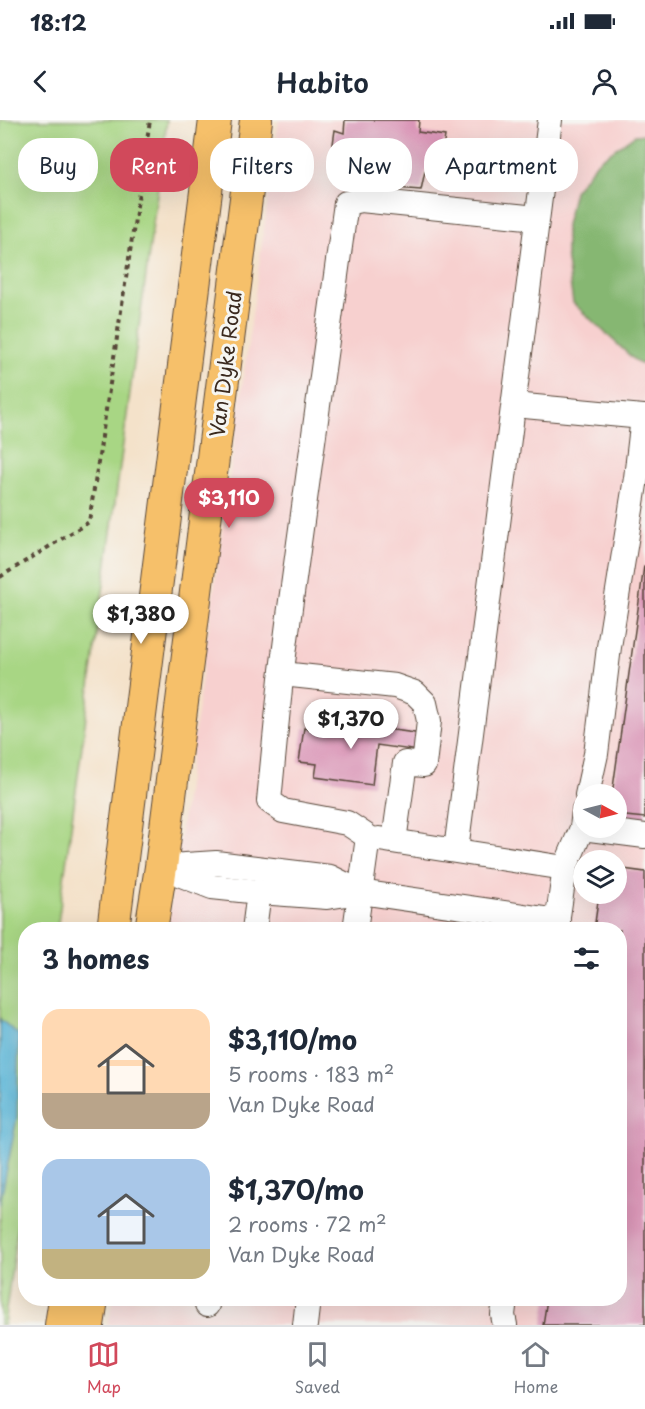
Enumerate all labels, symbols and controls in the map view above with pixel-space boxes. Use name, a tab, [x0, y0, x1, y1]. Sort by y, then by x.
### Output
text: 18:12	[30, 5, 87, 38]
text: Habito	[276, 61, 369, 102]
icon: back	[24, 65, 57, 98]
icon: person	[588, 65, 621, 98]
chip: Buy	[18, 138, 98, 192]
chip: Rent	[110, 138, 198, 192]
chip: Filters	[210, 138, 314, 192]
chip: New	[326, 138, 412, 192]
chip: Apartment	[424, 138, 578, 192]
street label: Van Dyke Road	[201, 289, 249, 439]
pin: $3,110	[180, 478, 278, 529]
text: $3,110	[198, 482, 260, 512]
pin: $1,380	[92, 594, 190, 645]
text: $1,380	[107, 598, 175, 628]
pin: $1,370	[302, 699, 400, 750]
text: $1,370	[318, 703, 384, 733]
north arrow	[573, 784, 627, 838]
map controls	[573, 784, 627, 904]
button: layers	[573, 850, 627, 904]
text: 3 homes	[42, 939, 149, 978]
icon: filters	[570, 942, 603, 975]
text: $3,110/mo	[228, 1020, 357, 1059]
icon: home	[90, 1033, 162, 1105]
text: 5 rooms · 183 m²	[228, 1059, 394, 1089]
text: Van Dyke Road	[228, 1089, 375, 1119]
text: $1,370/mo	[228, 1170, 364, 1209]
icon: home	[90, 1183, 162, 1255]
text: 2 rooms · 72 m²	[228, 1209, 387, 1239]
text: Van Dyke Road	[228, 1239, 375, 1269]
tab: Map	[87, 1338, 121, 1398]
tab: Saved	[295, 1338, 340, 1398]
tab: Home	[514, 1338, 558, 1398]

